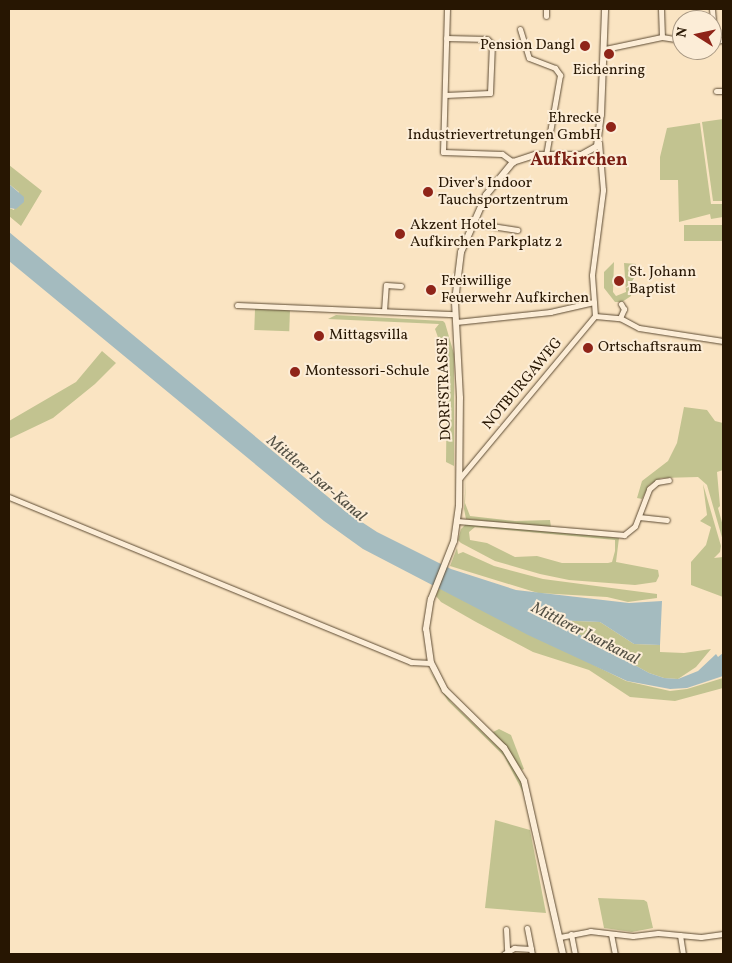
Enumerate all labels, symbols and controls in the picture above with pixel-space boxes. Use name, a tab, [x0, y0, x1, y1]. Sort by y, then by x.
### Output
north arrow	[672, 10, 722, 60]
text: N	[672, 26, 693, 39]
place label: Pension Dangl	[480, 37, 575, 55]
marker: Pension Dangl	[579, 40, 591, 52]
marker: Eichenring	[603, 48, 615, 60]
place label: Eichenring	[573, 62, 645, 80]
place label: Ehrecke Industrievertretungen GmbH	[407, 109, 601, 144]
marker: Ehrecke Industrievertretungen GmbH	[605, 121, 617, 133]
district label: Aufkirchen	[530, 150, 628, 172]
place label: Diver's Indoor Tauchsportzentrum	[438, 174, 568, 209]
marker: Diver's Indoor Tauchsportzentrum	[422, 186, 434, 198]
place label: Akzent Hotel Aufkirchen Parkplatz 2	[410, 216, 563, 251]
marker: Akzent Hotel Aufkirchen Parkplatz 2	[394, 228, 406, 240]
place label: St. Johann Baptist	[629, 263, 696, 298]
place label: Freiwillige Feuerwehr Aufkirchen	[441, 272, 589, 307]
marker: St. Johann Baptist	[613, 275, 625, 287]
marker: Freiwillige Feuerwehr Aufkirchen	[425, 284, 437, 296]
place label: Mittagsvilla	[329, 327, 408, 345]
marker: Mittagsvilla	[313, 330, 325, 342]
street label: NOTBURGAWEG	[479, 334, 567, 434]
street label: DORFSTRASSE	[434, 337, 456, 441]
place label: Ortschaftsraum	[598, 339, 702, 357]
marker: Ortschaftsraum	[582, 342, 594, 354]
place label: Montessori-Schule	[305, 363, 429, 381]
marker: Montessori-Schule	[289, 366, 301, 378]
water label: Mittlere-Isar-Kanal	[262, 432, 370, 526]
water label: Mittlerer Isarkanal	[528, 599, 642, 669]

